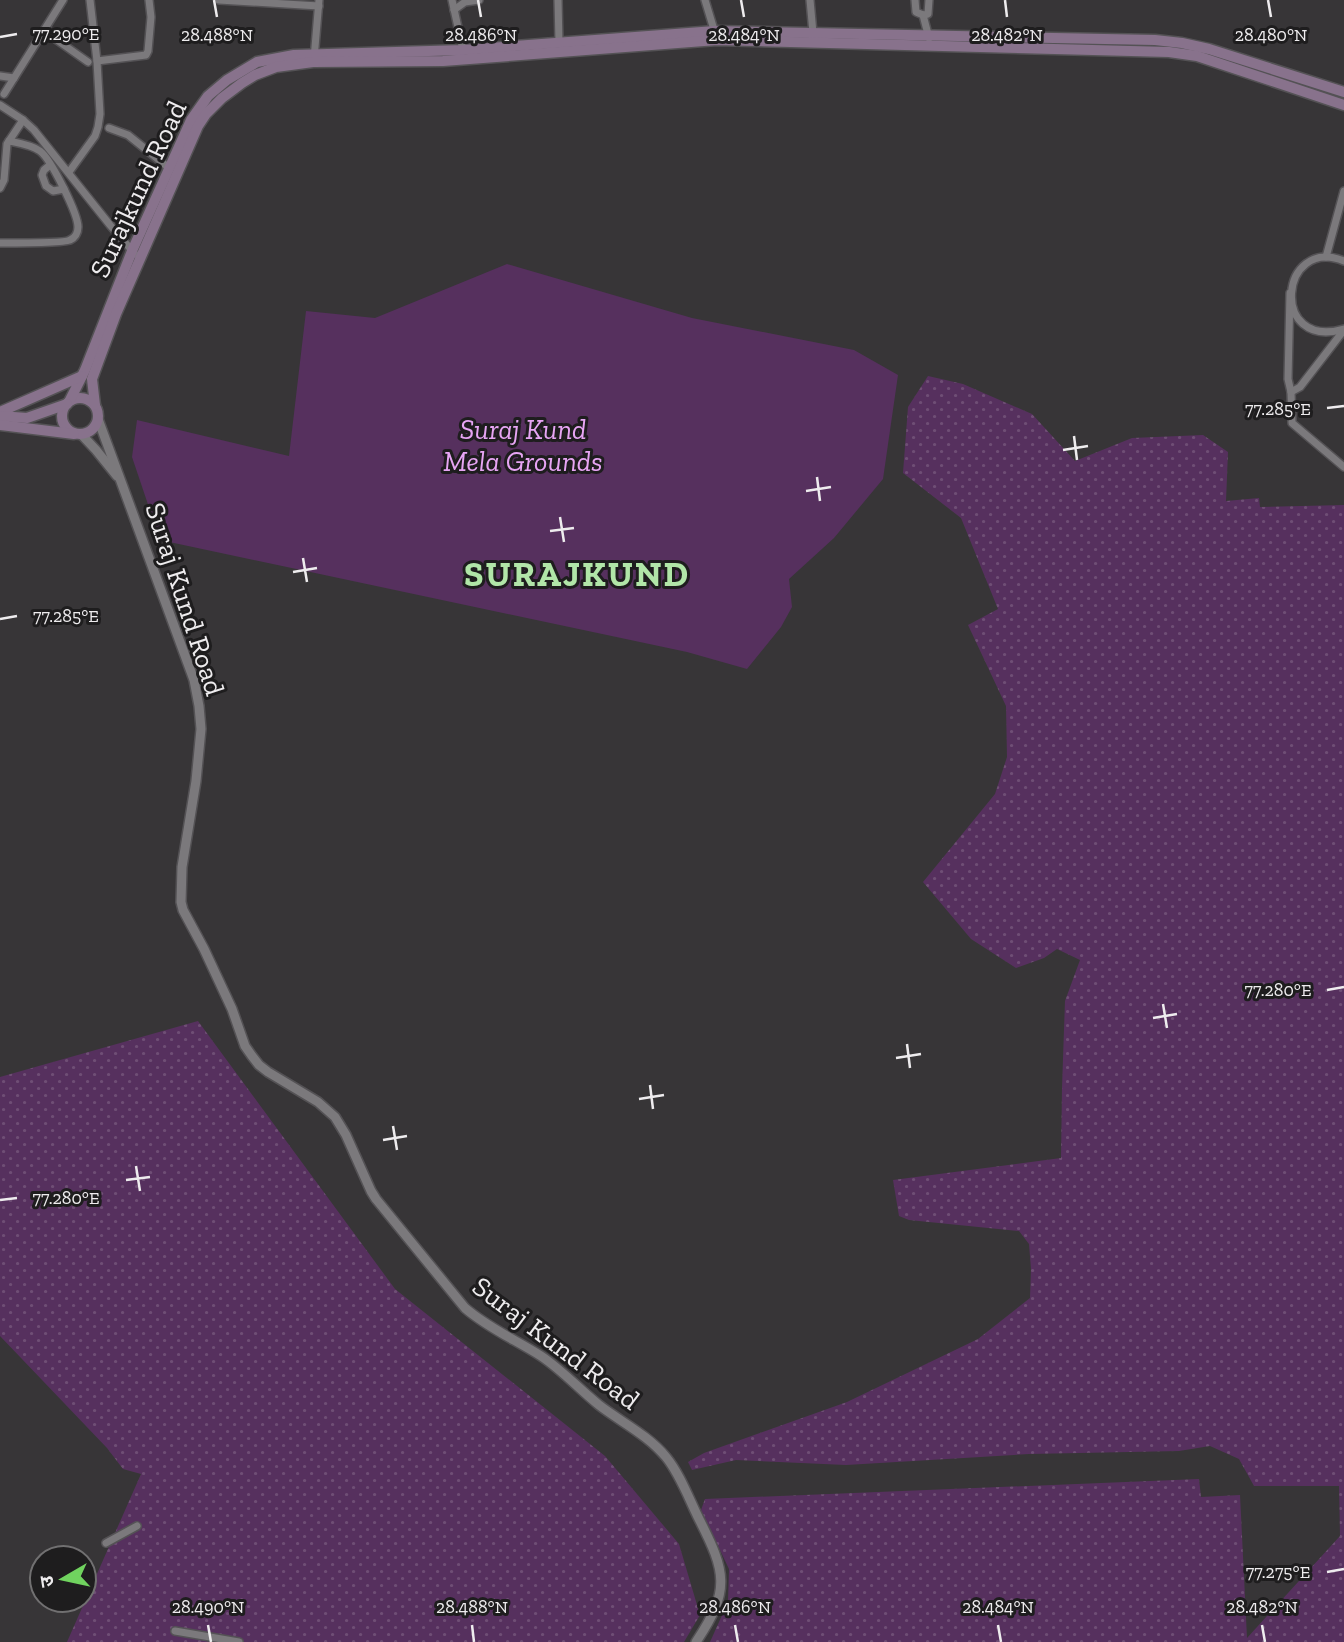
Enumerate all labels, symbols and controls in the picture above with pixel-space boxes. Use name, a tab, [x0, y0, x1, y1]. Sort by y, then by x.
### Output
text: 77.290°E	[33, 23, 99, 45]
text: 28.488°N	[181, 24, 253, 46]
text: 28.486°N	[445, 24, 517, 46]
text: 28.484°N	[708, 24, 780, 46]
text: 28.482°N	[971, 24, 1043, 46]
text: 28.480°N	[1235, 24, 1307, 46]
street label: Surajkund Road	[83, 95, 193, 283]
text: 77.285°E	[1245, 398, 1311, 420]
park label: Suraj Kund Mela Grounds	[443, 413, 603, 478]
street label: Suraj Kund Road	[138, 498, 232, 700]
district label: SURAJKUND	[464, 553, 690, 595]
text: 77.285°E	[33, 605, 99, 627]
text: 77.280°E	[1245, 979, 1311, 1001]
text: 77.280°E	[33, 1187, 99, 1209]
street label: Suraj Kund Road	[466, 1269, 646, 1417]
north arrow	[28, 1544, 98, 1614]
text: 77.275°E	[1246, 1561, 1310, 1583]
text: उ	[34, 1573, 59, 1589]
text: 28.490°N	[172, 1596, 244, 1618]
text: 28.488°N	[436, 1596, 508, 1618]
text: 28.486°N	[699, 1596, 771, 1618]
text: 28.484°N	[962, 1596, 1034, 1618]
text: 28.482°N	[1226, 1596, 1298, 1618]

